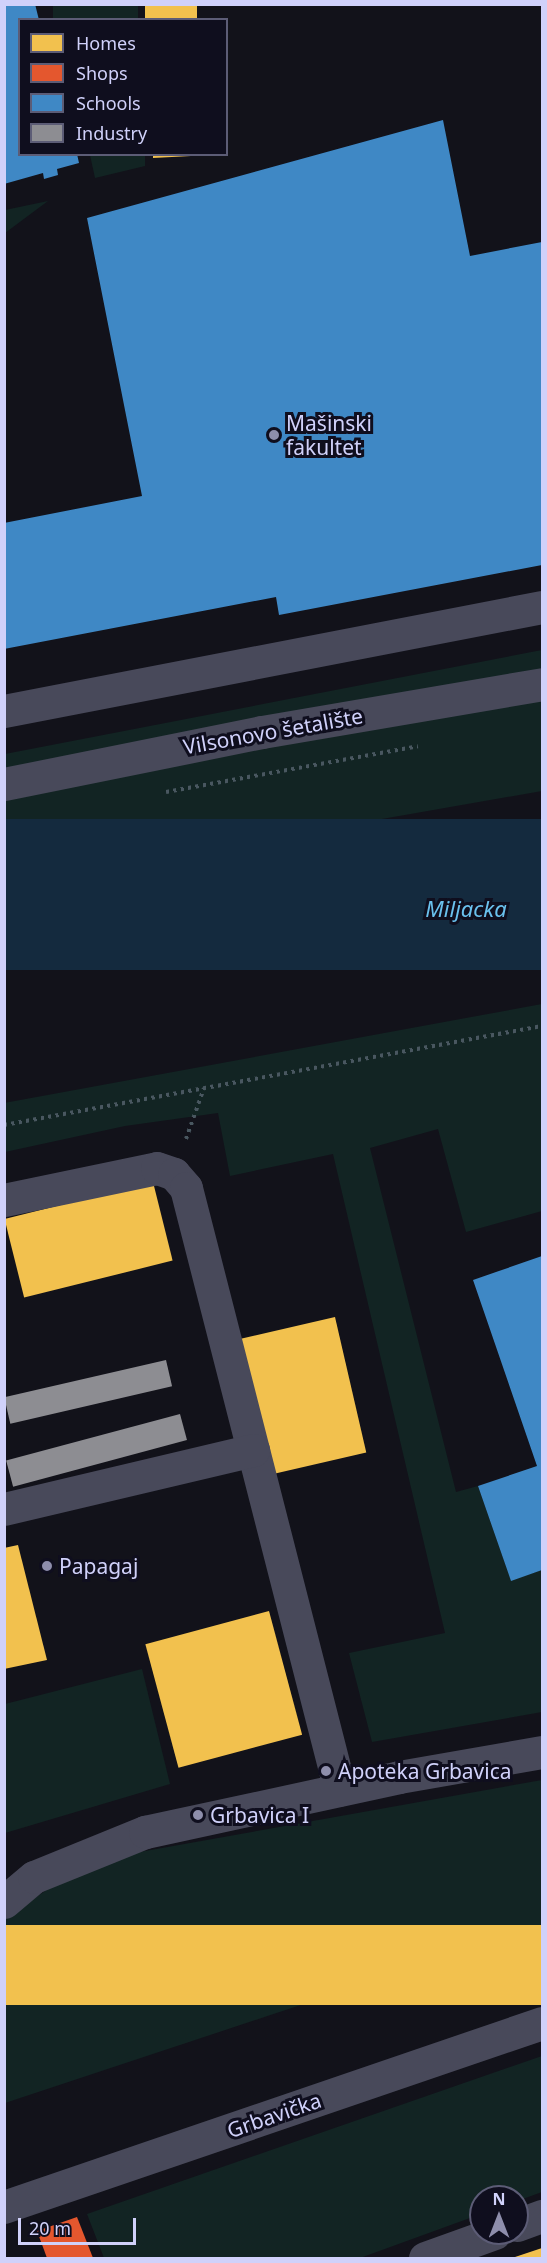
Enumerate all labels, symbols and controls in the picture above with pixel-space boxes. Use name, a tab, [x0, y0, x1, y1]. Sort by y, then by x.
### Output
legend	[18, 18, 228, 156]
text: Homes	[76, 31, 136, 55]
text: Shops	[76, 61, 128, 85]
text: Schools	[76, 91, 141, 115]
text: Industry	[76, 121, 147, 145]
place label: Mašinski fakultet	[286, 410, 372, 460]
marker: Mašinski fakultet	[267, 428, 281, 442]
street label: Vilsonovo šetalište	[181, 703, 365, 759]
water label: Miljacka	[425, 896, 507, 922]
place label: Papagaj	[59, 1553, 138, 1579]
marker: Papagaj	[40, 1559, 54, 1573]
place label: Apoteka Grbavica	[338, 1758, 512, 1784]
marker: Apoteka Grbavica	[319, 1764, 333, 1778]
place label: Grbavica I	[210, 1802, 309, 1828]
marker: Grbavica I	[191, 1808, 205, 1822]
street label: Grbavička	[224, 2087, 324, 2143]
north arrow	[469, 2185, 529, 2245]
text: N	[492, 2188, 506, 2210]
scale bar	[21, 2206, 140, 2244]
text: 20 m	[29, 2216, 71, 2240]

